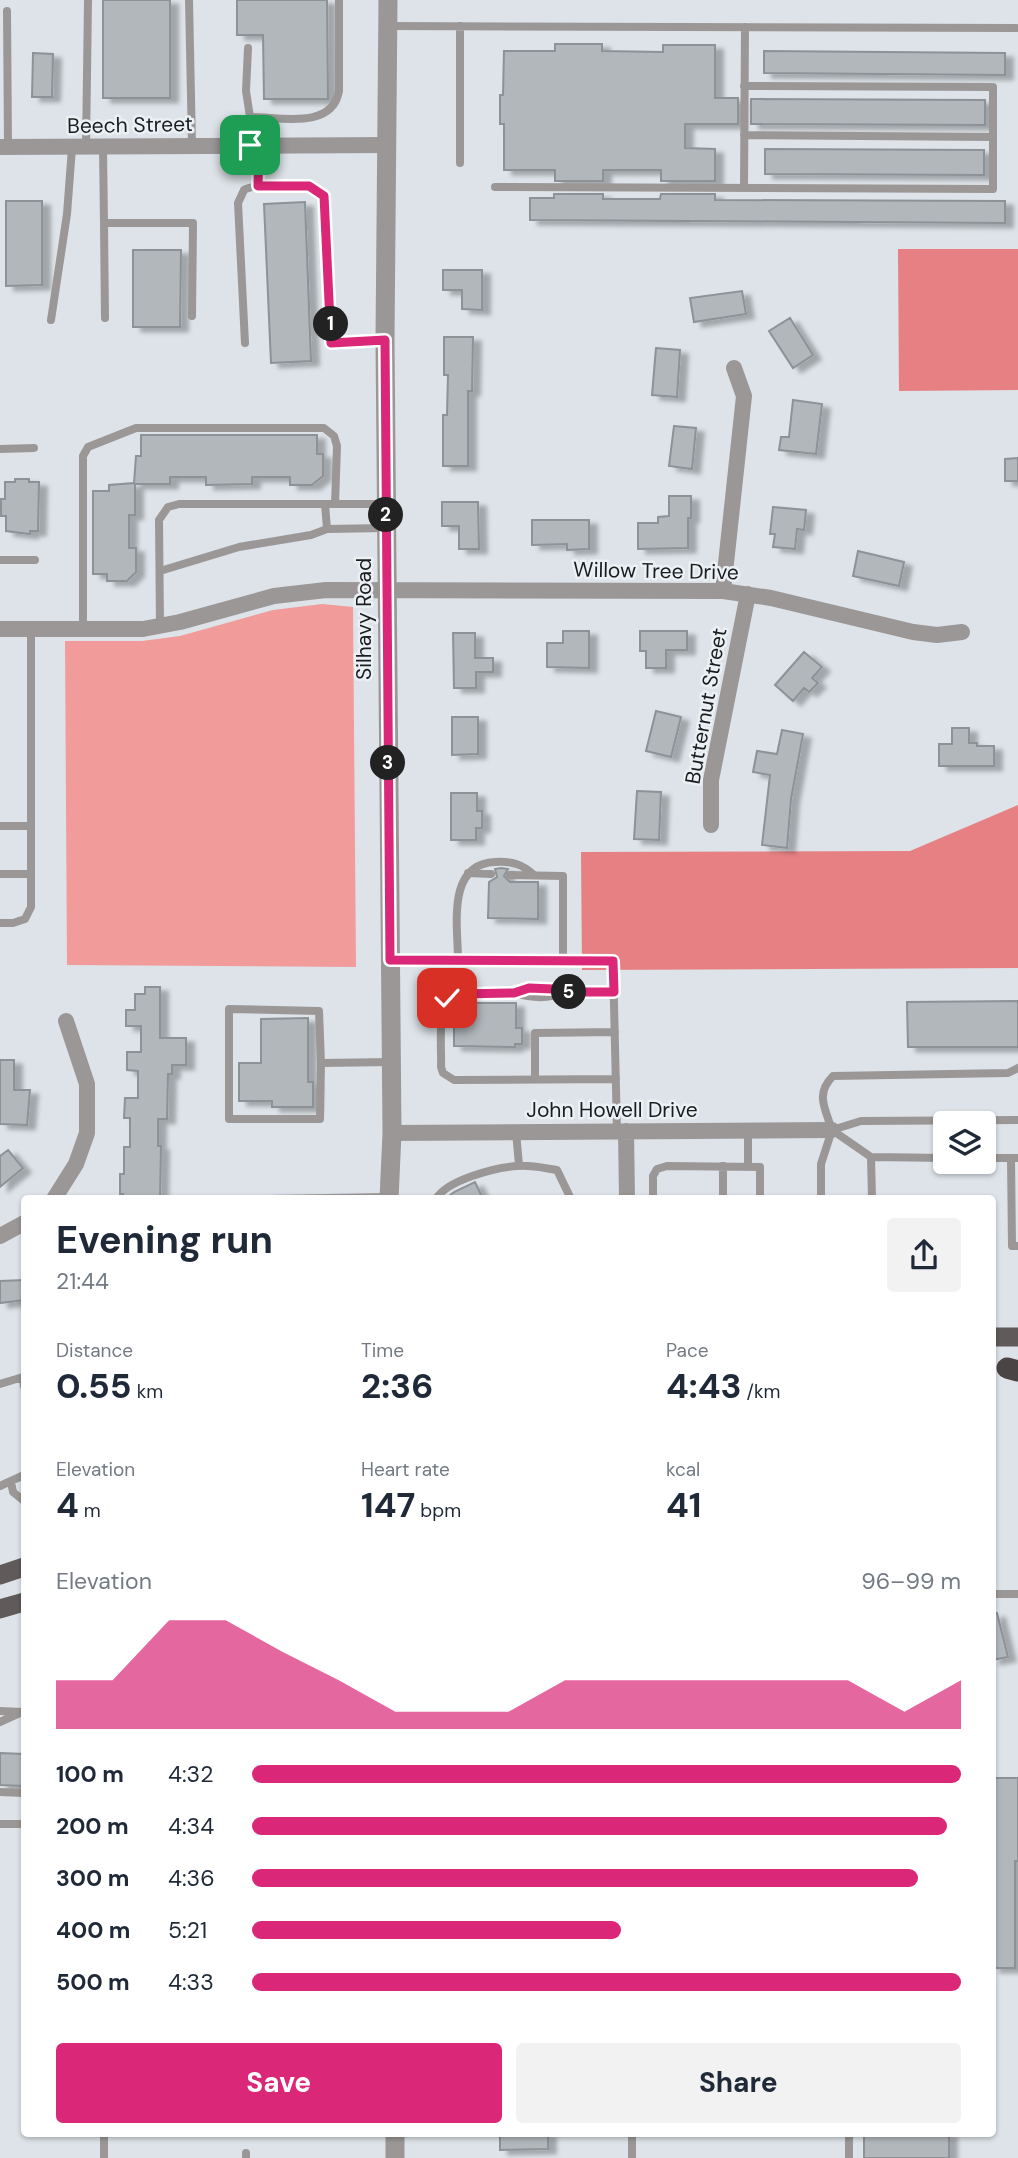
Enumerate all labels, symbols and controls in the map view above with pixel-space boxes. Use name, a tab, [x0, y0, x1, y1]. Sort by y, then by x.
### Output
street label: Beech Street	[67, 110, 193, 140]
pin	[220, 115, 280, 175]
icon: arrive	[231, 126, 269, 164]
pin: 1	[314, 306, 348, 342]
text: 1	[327, 311, 334, 336]
pin: 2	[368, 498, 404, 532]
text: 2	[380, 502, 391, 527]
street label: Willow Tree Drive	[573, 556, 739, 586]
street label: Silhavy Road	[350, 558, 378, 680]
street label: Butternut Street	[678, 626, 734, 786]
pin: 3	[370, 746, 406, 780]
text: 3	[382, 750, 393, 775]
pin	[417, 968, 477, 1028]
pin: 5	[552, 974, 586, 1010]
icon: check	[428, 979, 466, 1017]
text: 5	[563, 979, 574, 1004]
street label: John Howell Drive	[526, 1096, 698, 1124]
map controls	[933, 1111, 996, 1174]
button: layers	[933, 1111, 996, 1174]
text: Evening run	[56, 1215, 273, 1265]
button: share	[887, 1218, 961, 1292]
text: 21:44	[56, 1266, 109, 1296]
text: Distance	[56, 1338, 133, 1363]
text: Time	[361, 1338, 404, 1363]
text: Pace	[666, 1338, 709, 1363]
text: 0.55	[56, 1363, 132, 1409]
text: 2:36	[361, 1363, 433, 1409]
text: 4:43	[666, 1363, 742, 1409]
text: km	[132, 1379, 163, 1404]
text: /km	[742, 1379, 781, 1404]
text: Elevation	[56, 1457, 135, 1482]
text: Heart rate	[361, 1457, 450, 1482]
text: kcal	[666, 1457, 700, 1482]
text: 4	[56, 1482, 79, 1528]
text: 147	[361, 1482, 415, 1528]
text: 41	[666, 1482, 702, 1528]
text: m	[79, 1498, 101, 1523]
text: bpm	[415, 1498, 461, 1523]
text: Elevation	[56, 1566, 152, 1596]
text: 96–99 m	[861, 1566, 961, 1596]
text: 100 m	[56, 1759, 124, 1789]
text: 4:32	[168, 1759, 213, 1789]
text: 200 m	[56, 1811, 129, 1841]
text: 4:34	[168, 1811, 214, 1841]
text: 300 m	[56, 1863, 129, 1893]
text: 4:36	[168, 1863, 215, 1893]
text: 400 m	[56, 1915, 130, 1945]
text: 5:21	[168, 1915, 207, 1945]
text: 500 m	[56, 1967, 130, 1997]
text: 4:33	[168, 1967, 214, 1997]
button: Save	[56, 2043, 502, 2123]
button: Share	[516, 2043, 961, 2123]

